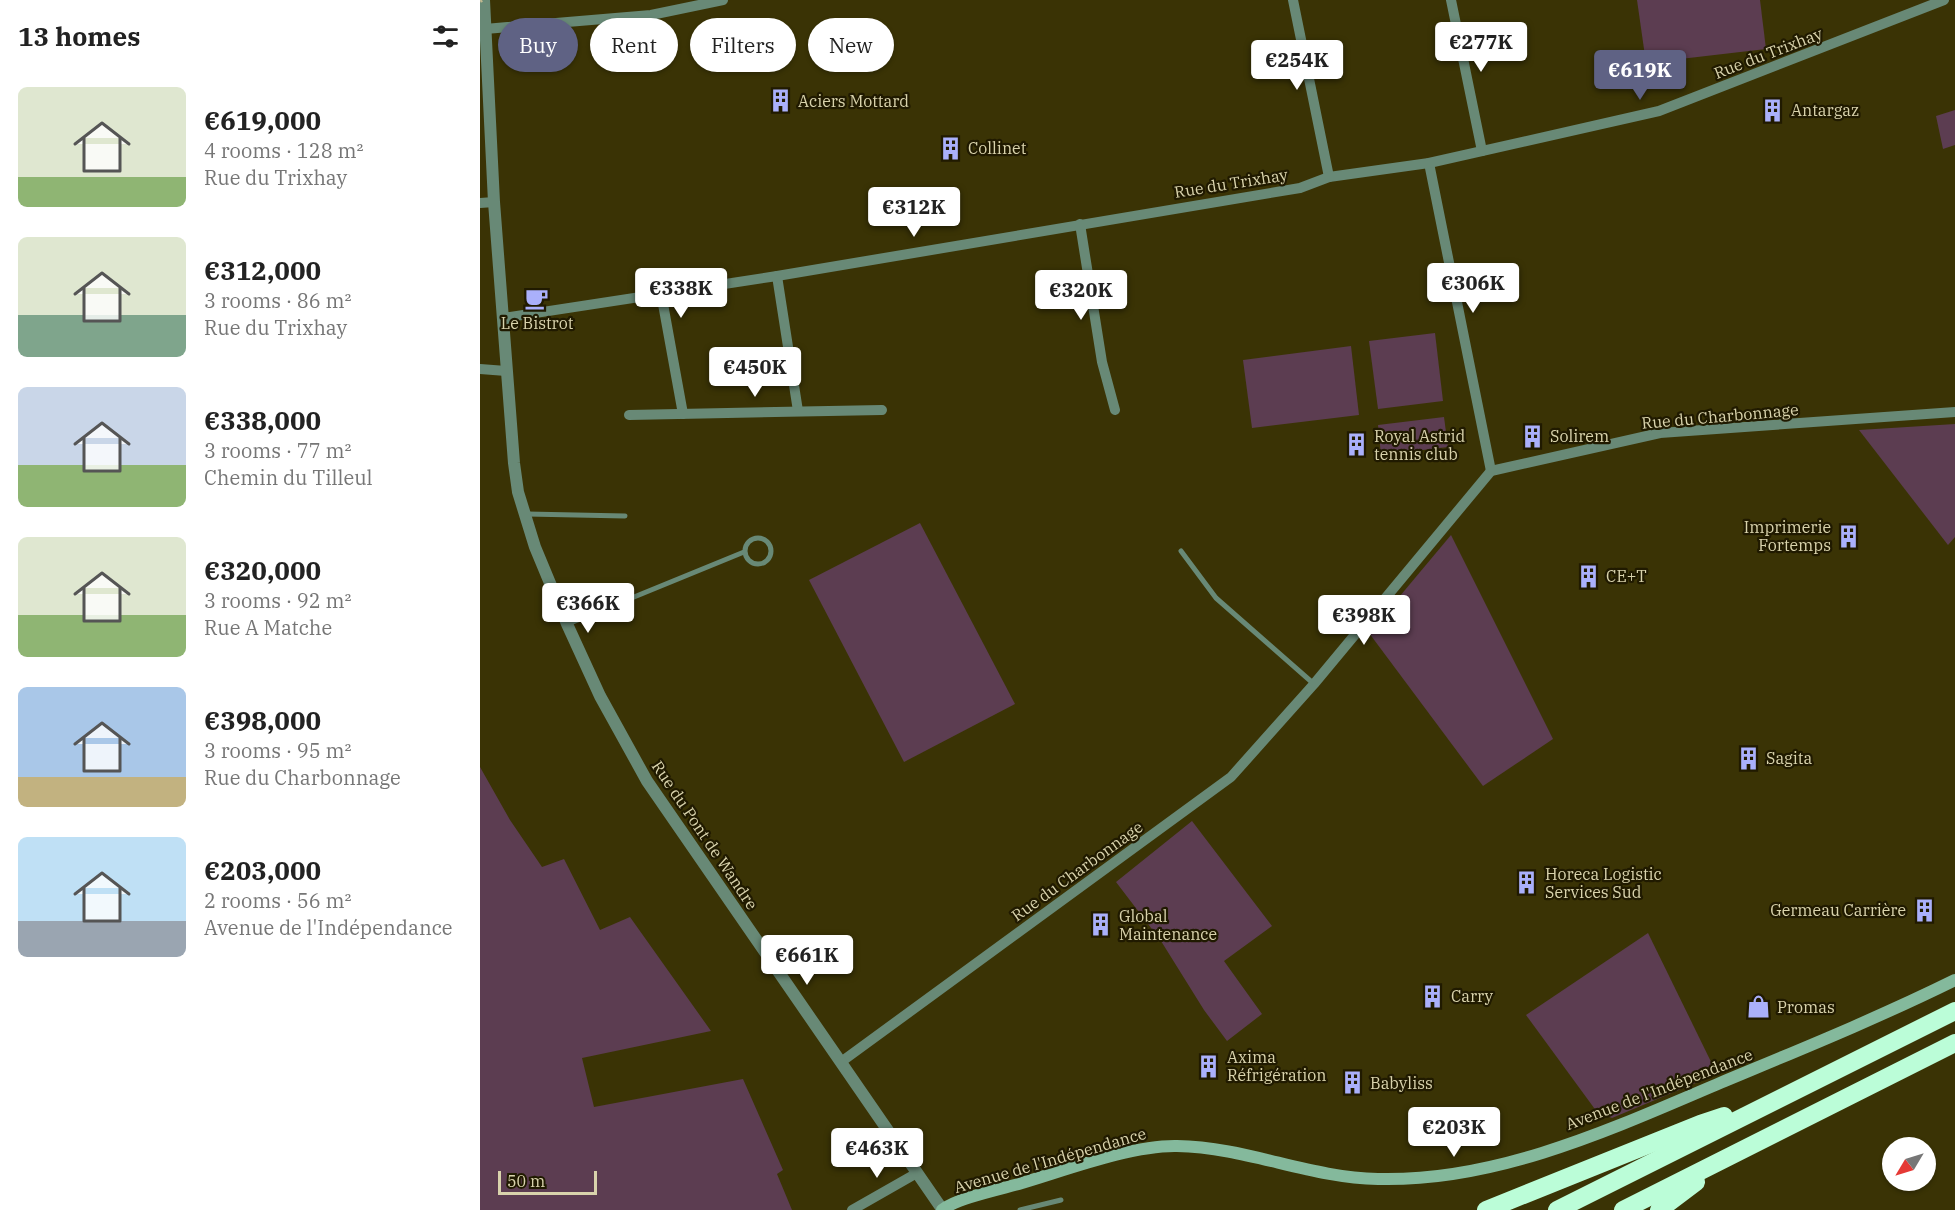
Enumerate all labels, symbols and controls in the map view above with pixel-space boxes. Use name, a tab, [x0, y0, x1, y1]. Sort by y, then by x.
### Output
chip: Buy	[498, 18, 578, 72]
chip: Rent	[590, 18, 678, 72]
chip: Filters	[690, 18, 796, 72]
chip: New	[808, 18, 894, 72]
text: 13 homes	[18, 19, 140, 53]
icon: filters	[429, 20, 462, 53]
pin: €277K	[1439, 22, 1523, 73]
street label: Rue du Trixhay	[1711, 23, 1826, 83]
text: €277K	[1449, 28, 1513, 55]
pin: €254K	[1255, 40, 1339, 91]
text: €254K	[1265, 46, 1329, 73]
pin: €619K	[1598, 50, 1682, 101]
text: €619K	[1608, 56, 1672, 83]
building icon: Aciers Mottard	[767, 88, 793, 114]
place label: Aciers Mottard	[798, 91, 909, 111]
building icon: Antargaz	[1760, 97, 1786, 123]
place label: Antargaz	[1791, 100, 1859, 120]
text: €619,000	[204, 103, 321, 137]
icon: home	[66, 111, 138, 183]
building icon: Collinet	[937, 135, 963, 161]
text: 4 rooms · 128 m²	[204, 137, 363, 164]
place label: Collinet	[968, 138, 1027, 158]
text: Rue du Trixhay	[204, 164, 347, 191]
street label: Rue du Trixhay	[1173, 164, 1290, 202]
pin: €312K	[872, 187, 956, 238]
text: €312K	[882, 193, 946, 220]
text: €312,000	[204, 253, 321, 287]
icon: home	[66, 261, 138, 333]
pin: €306K	[1431, 263, 1515, 314]
pin: €338K	[639, 268, 723, 319]
text: €306K	[1441, 269, 1505, 296]
pin: €320K	[1039, 270, 1123, 321]
text: €338K	[649, 274, 713, 301]
text: €320K	[1049, 276, 1113, 303]
cafe icon: Le Bistrot	[524, 285, 550, 311]
text: 3 rooms · 86 m²	[204, 287, 351, 314]
place label: Le Bistrot	[501, 313, 574, 333]
text: Rue du Trixhay	[204, 314, 347, 341]
pin: €450K	[713, 347, 797, 398]
text: €450K	[723, 353, 787, 380]
street label: Rue du Charbonnage	[1641, 399, 1799, 433]
text: €338,000	[204, 403, 321, 437]
icon: home	[66, 411, 138, 483]
building icon: Solirem	[1519, 423, 1545, 449]
place label: Royal Astrid tennis club	[1374, 426, 1465, 464]
place label: Solirem	[1550, 426, 1609, 446]
building icon: Royal Astrid tennis club	[1343, 432, 1369, 458]
text: 3 rooms · 77 m²	[204, 437, 351, 464]
text: Chemin du Tilleul	[204, 464, 373, 491]
place label: Imprimerie Fortemps	[1744, 517, 1831, 555]
building icon: Imprimerie Fortemps	[1836, 523, 1862, 549]
text: €320,000	[204, 553, 321, 587]
icon: home	[66, 561, 138, 633]
building icon: CE+T	[1575, 563, 1601, 589]
place label: CE+T	[1606, 566, 1647, 586]
pin: €366K	[546, 583, 630, 634]
text: 3 rooms · 92 m²	[204, 587, 351, 614]
text: €366K	[556, 589, 620, 616]
pin: €398K	[1322, 595, 1406, 646]
text: €398K	[1332, 601, 1396, 628]
text: Rue A Matche	[204, 614, 332, 641]
text: €398,000	[204, 703, 321, 737]
icon: home	[66, 711, 138, 783]
text: 3 rooms · 95 m²	[204, 737, 351, 764]
building icon: Sagita	[1735, 745, 1761, 771]
place label: Sagita	[1766, 748, 1812, 768]
street label: Rue du Pont de Wandre	[648, 757, 762, 913]
text: Rue du Charbonnage	[204, 764, 401, 791]
street label: Rue du Charbonnage	[1007, 817, 1147, 925]
text: €203,000	[204, 853, 321, 887]
icon: home	[66, 861, 138, 933]
place label: Horeca Logistic Services Sud	[1545, 864, 1662, 902]
building icon: Horeca Logistic Services Sud	[1514, 870, 1540, 896]
text: 2 rooms · 56 m²	[204, 887, 351, 914]
building icon: Germeau Carrière	[1911, 897, 1937, 923]
place label: Germeau Carrière	[1770, 900, 1906, 920]
place label: Global Maintenance	[1119, 906, 1217, 944]
building icon: Global Maintenance	[1088, 912, 1114, 938]
text: Avenue de l'Indépendance	[204, 914, 453, 941]
pin: €661K	[765, 935, 849, 986]
text: €661K	[775, 941, 839, 968]
building icon: Carry	[1420, 983, 1446, 1009]
place label: Carry	[1451, 986, 1494, 1006]
shop icon: Promas	[1746, 994, 1772, 1020]
place label: Promas	[1777, 997, 1835, 1017]
street label: Avenue de l'Indépendance	[1563, 1044, 1755, 1134]
place label: Axima Réfrigération	[1227, 1047, 1326, 1085]
building icon: Axima Réfrigération	[1196, 1053, 1222, 1079]
building icon: Babyliss	[1339, 1070, 1365, 1096]
place label: Babyliss	[1370, 1073, 1433, 1093]
pin: €203K	[1412, 1107, 1496, 1158]
text: €203K	[1422, 1113, 1486, 1140]
street label: Avenue de l'Indépendance	[952, 1123, 1148, 1197]
pin: €463K	[835, 1128, 919, 1179]
text: €463K	[845, 1134, 909, 1161]
north arrow	[1882, 1137, 1936, 1191]
map controls	[1882, 1137, 1936, 1191]
scale bar	[498, 1168, 597, 1196]
text: 50 m	[507, 1171, 545, 1191]

